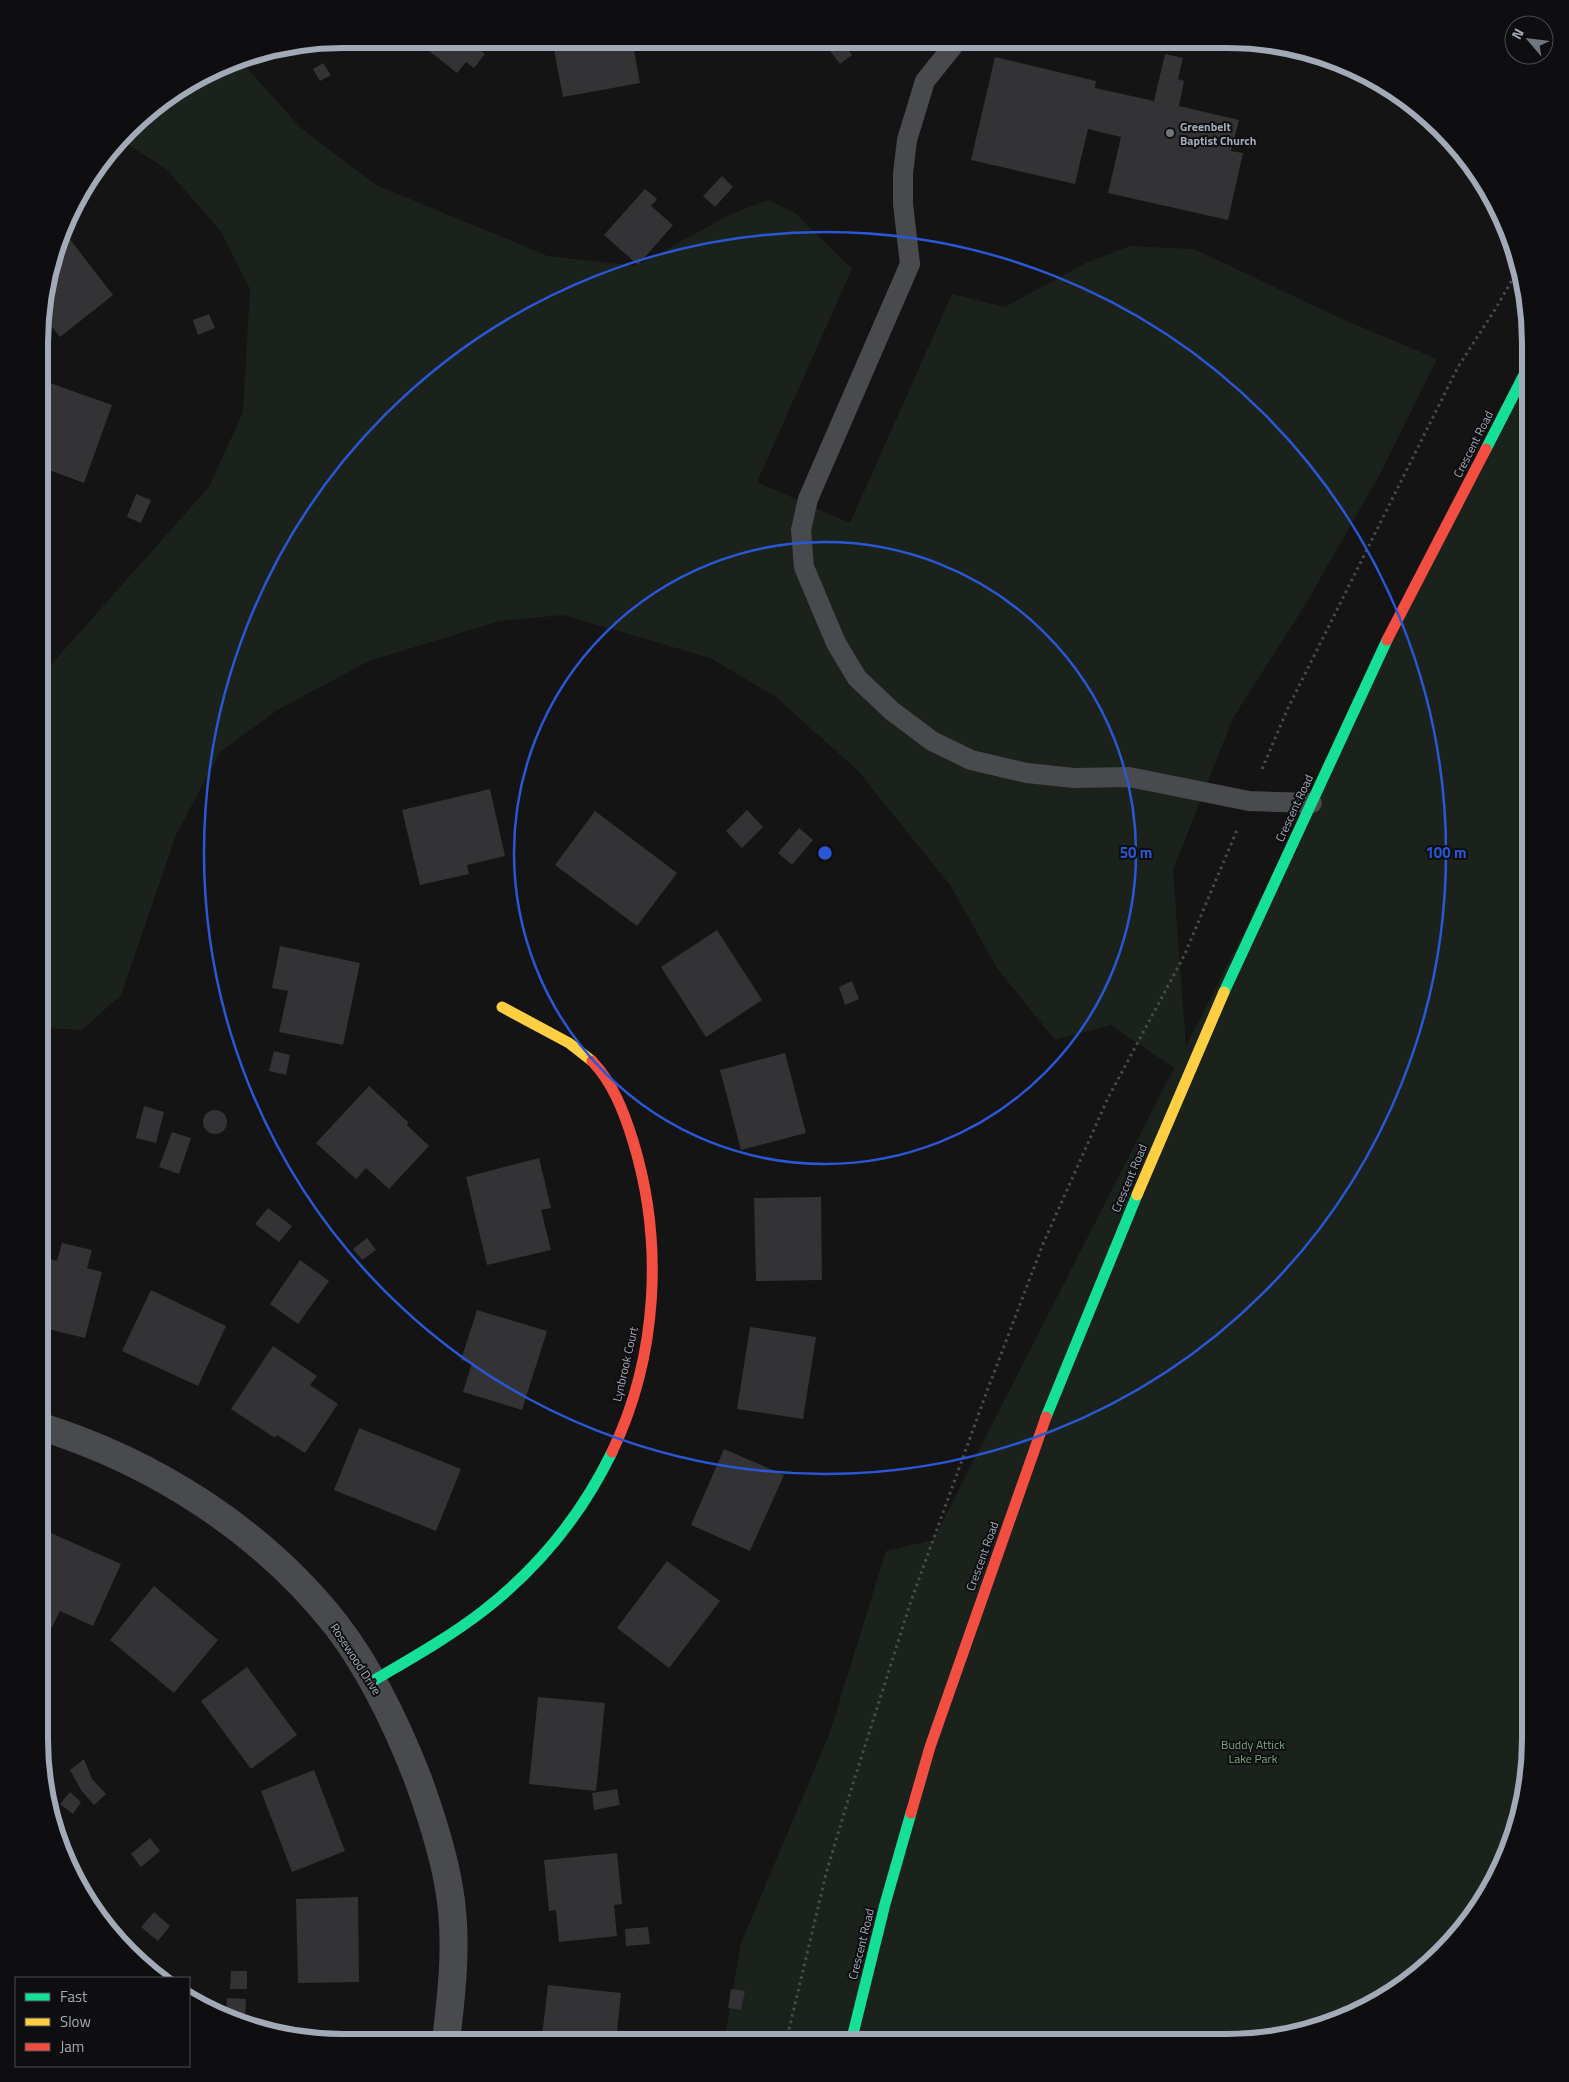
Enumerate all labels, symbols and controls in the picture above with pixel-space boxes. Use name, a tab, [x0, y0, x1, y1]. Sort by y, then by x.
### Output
north arrow	[1504, 15, 1554, 65]
text: N	[1506, 24, 1529, 43]
place label: Greenbelt Baptist Church	[1180, 117, 1256, 150]
marker: Greenbelt Baptist Church	[1164, 127, 1176, 139]
street label: Crescent Road	[1448, 407, 1498, 481]
street label: Crescent Road	[1270, 771, 1318, 845]
text: 50 m	[1120, 841, 1152, 864]
text: 100 m	[1425, 841, 1467, 864]
centre of rings	[816, 844, 834, 862]
street label: Crescent Road	[1106, 1141, 1152, 1215]
street label: Lynbrook Court	[607, 1324, 643, 1403]
street label: Crescent Road	[961, 1519, 1003, 1593]
street label: Rosewood Drive	[326, 1619, 386, 1699]
park label: Buddy Attick Lake Park	[1221, 1735, 1285, 1768]
street label: Crescent Road	[843, 1906, 879, 1982]
legend	[15, 1977, 190, 2067]
text: Fast	[60, 1985, 88, 2008]
text: Slow	[60, 2010, 91, 2033]
text: Jam	[60, 2035, 84, 2058]

